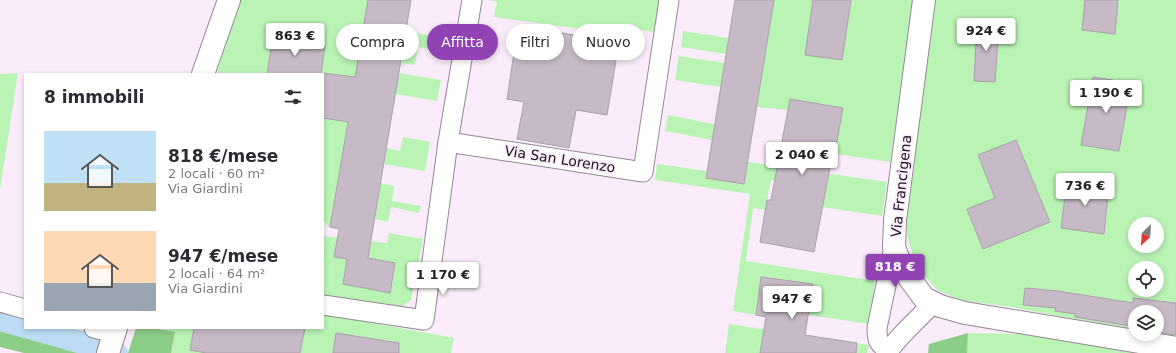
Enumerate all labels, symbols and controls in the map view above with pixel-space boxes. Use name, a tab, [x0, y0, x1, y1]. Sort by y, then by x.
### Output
pin: 924 €	[958, 18, 1014, 52]
pin: 863 €	[267, 23, 323, 57]
text: 924 €	[966, 23, 1006, 38]
chip: Compra	[336, 24, 419, 60]
chip: Affitta	[427, 24, 498, 60]
chip: Filtri	[506, 24, 564, 60]
chip: Nuovo	[572, 24, 645, 60]
text: 863 €	[275, 28, 315, 43]
pin: 1 190 €	[1069, 80, 1143, 114]
text: 1 190 €	[1079, 85, 1133, 100]
icon: filters	[282, 86, 304, 108]
text: 8 immobili	[44, 87, 144, 107]
street label: Via Francigena	[888, 134, 914, 238]
street label: Via San Lorenzo	[503, 142, 617, 176]
pin: 2 040 €	[765, 142, 839, 176]
text: 818 €/mese	[168, 146, 278, 166]
icon: home	[76, 147, 124, 195]
text: 2 040 €	[775, 147, 829, 162]
text: 2 locali · 60 m²	[168, 166, 265, 181]
pin: 736 €	[1057, 173, 1113, 207]
text: 736 €	[1065, 178, 1105, 193]
text: Via Giardini	[168, 181, 243, 196]
north arrow	[1128, 217, 1164, 253]
map controls	[1128, 217, 1164, 341]
text: 947 €/mese	[168, 246, 278, 266]
icon: home	[76, 247, 124, 295]
pin: 818 €	[867, 254, 923, 288]
text: 818 €	[875, 259, 915, 274]
button: locate	[1128, 261, 1164, 297]
pin: 1 170 €	[406, 262, 480, 296]
text: 2 locali · 64 m²	[168, 266, 265, 281]
text: 1 170 €	[416, 267, 470, 282]
text: Via Giardini	[168, 281, 243, 296]
pin: 947 €	[764, 286, 820, 320]
text: 947 €	[772, 291, 812, 306]
button: layers	[1128, 305, 1164, 341]

